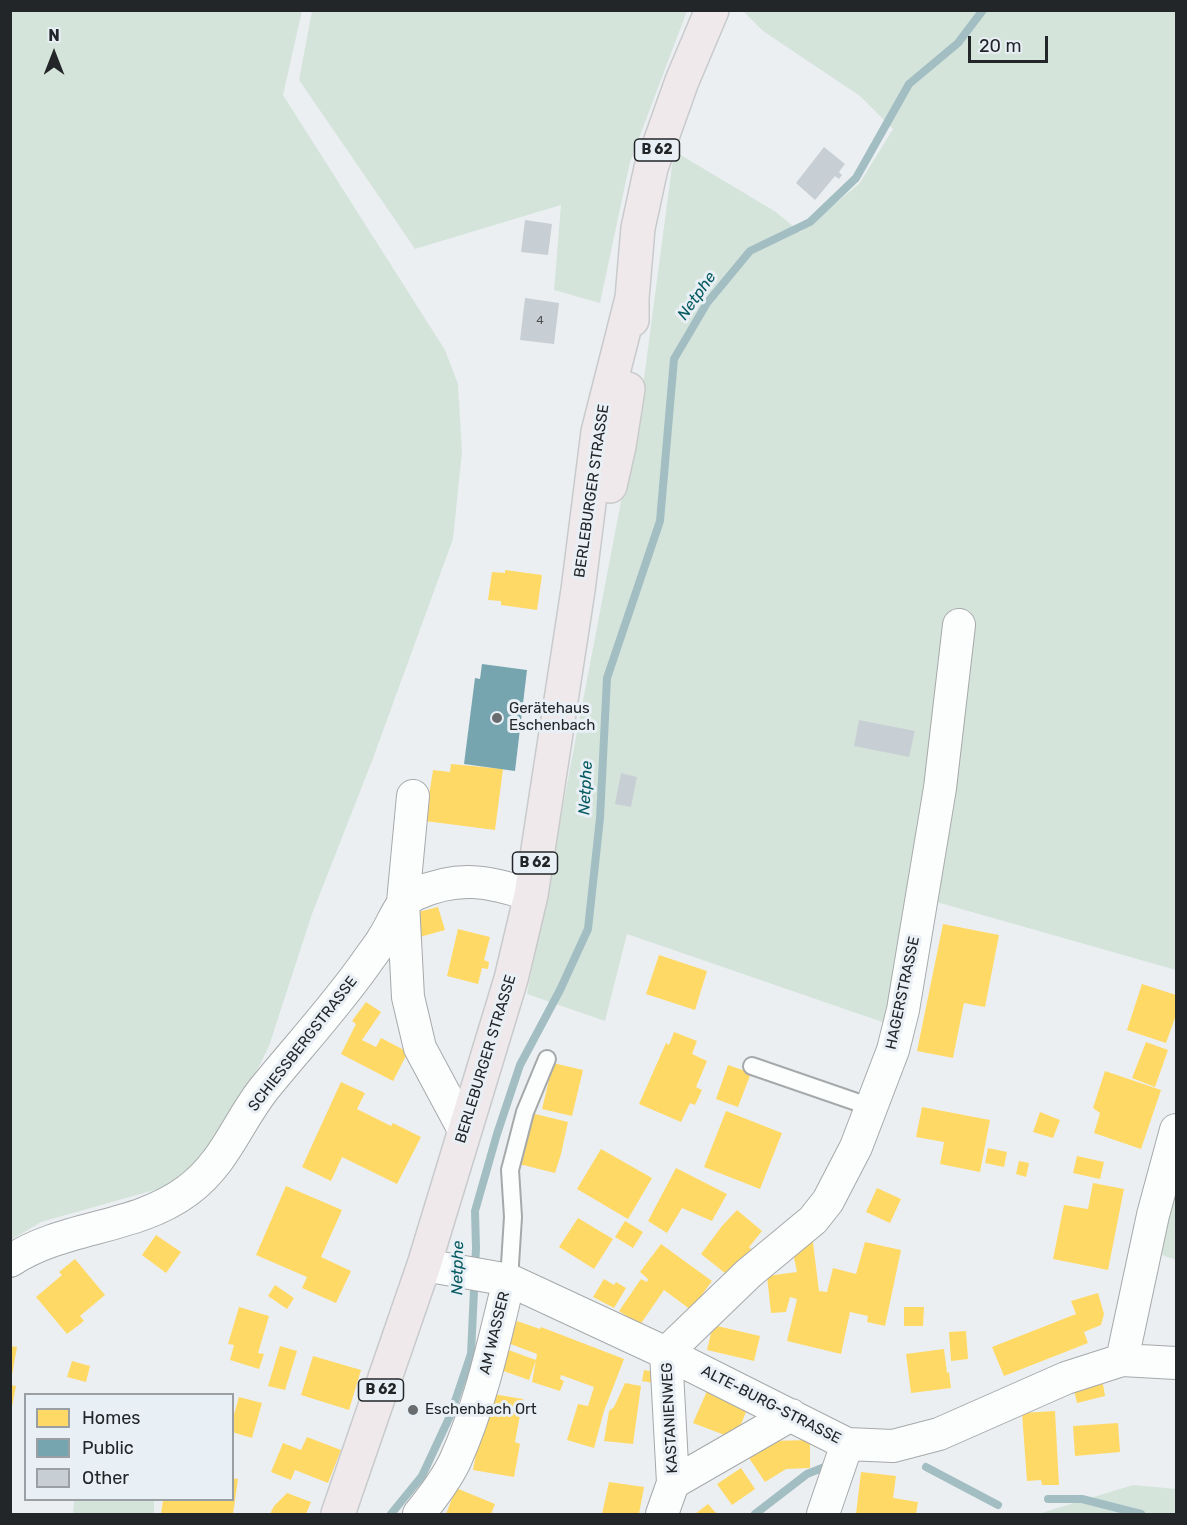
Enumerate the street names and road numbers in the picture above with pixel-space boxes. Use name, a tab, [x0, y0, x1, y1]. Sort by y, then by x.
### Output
road number: B 62	[634, 139, 680, 161]
street label: BERLEBURGER STRASSE	[571, 403, 613, 579]
road number: B 62	[512, 852, 558, 874]
street label: HAGERSTRASSE	[882, 935, 924, 1051]
street label: SCHIESSBERGSTRASSE	[245, 973, 361, 1115]
street label: BERLEBURGER STRASSE	[452, 973, 520, 1145]
street label: AM WASSER	[476, 1290, 514, 1376]
street label: KASTANIENWEG	[658, 1362, 682, 1474]
street label: ALTE-BURG-STRASSE	[698, 1362, 844, 1448]
road number: B 62	[358, 1379, 404, 1401]

